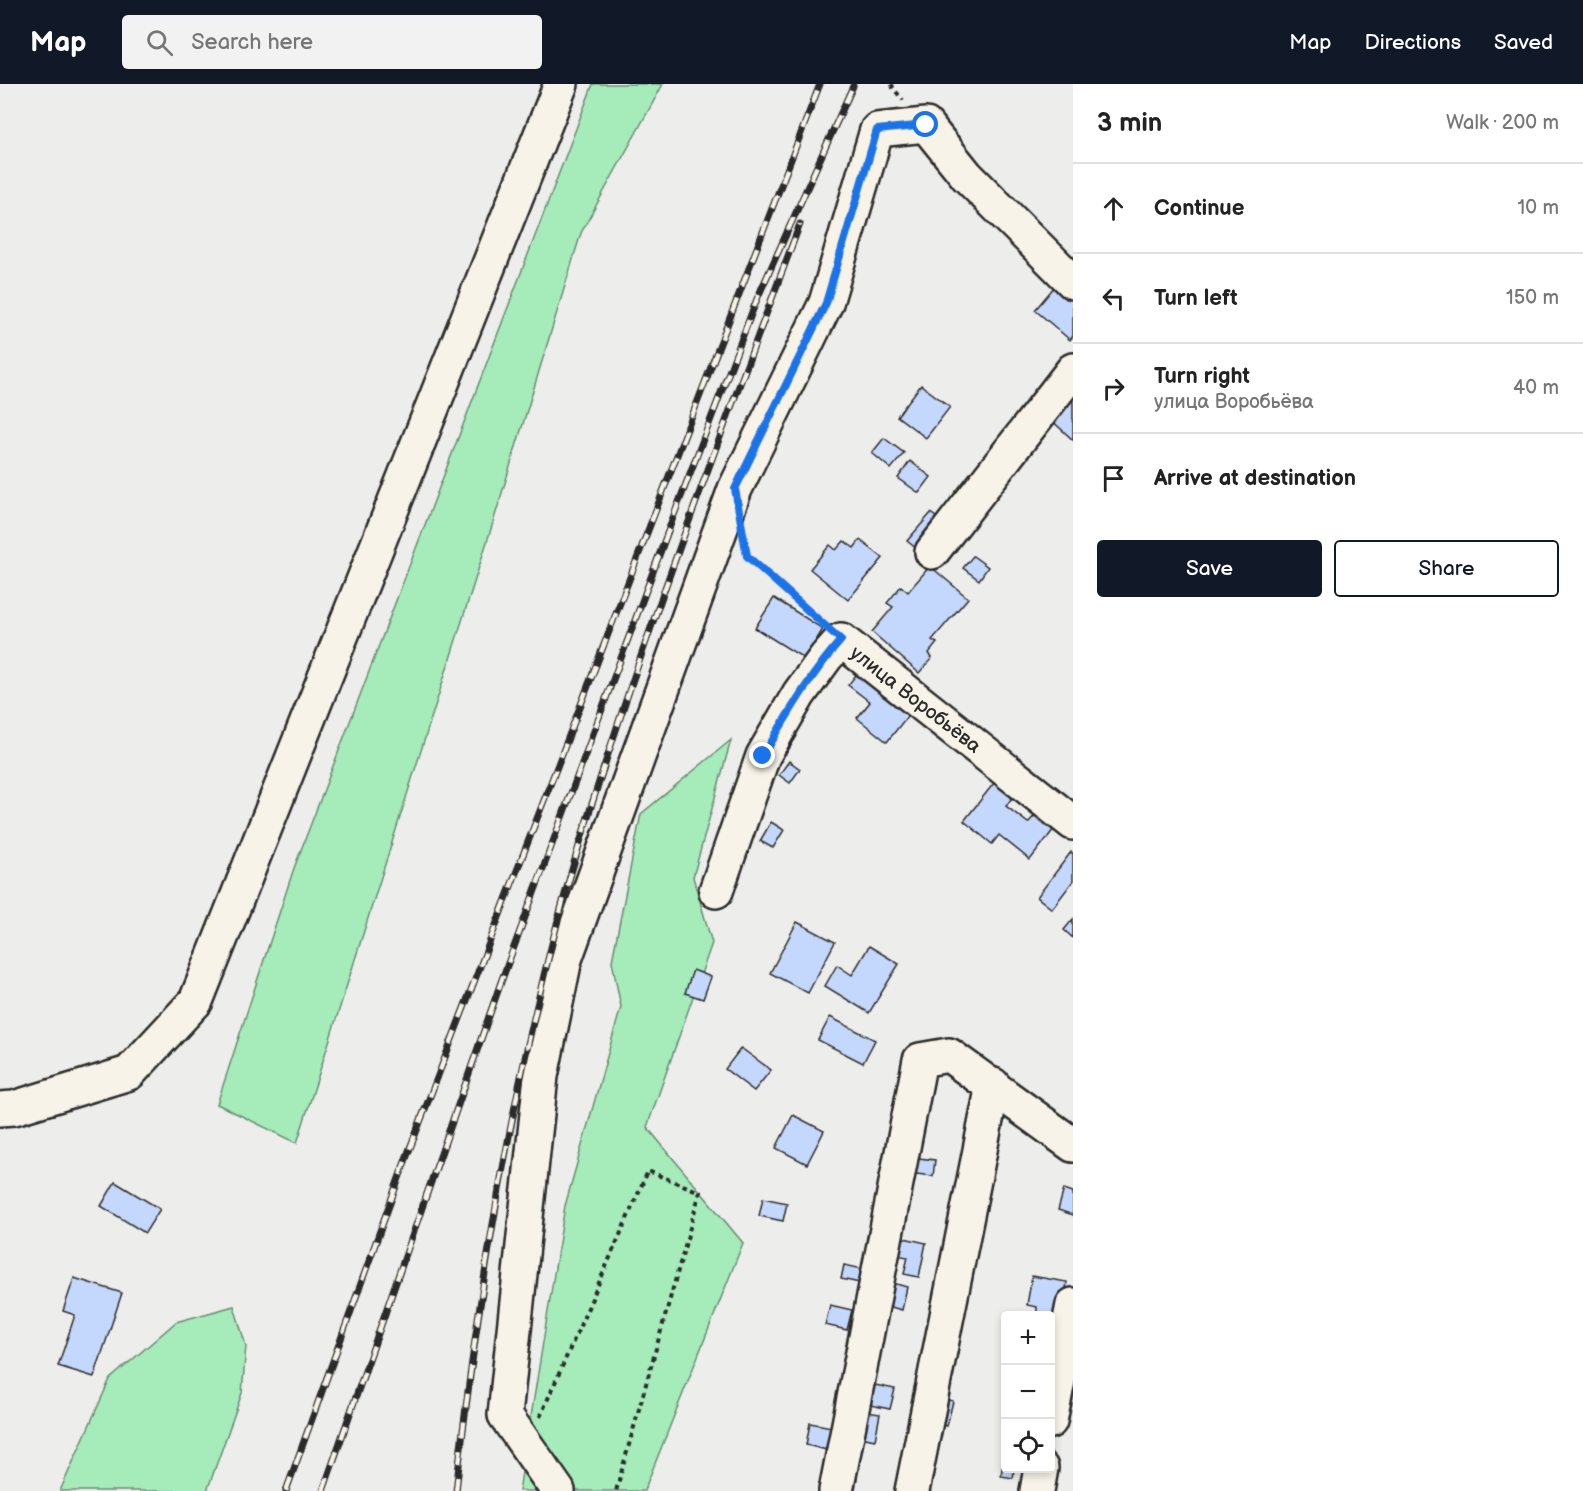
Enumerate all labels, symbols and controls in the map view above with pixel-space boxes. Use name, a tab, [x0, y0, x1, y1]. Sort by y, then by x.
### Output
search box	[122, 15, 542, 69]
text: Map	[30, 26, 86, 59]
icon: search	[143, 26, 176, 59]
text: Search here	[191, 29, 313, 56]
text: Map	[1289, 30, 1332, 55]
text: Directions	[1365, 30, 1461, 55]
text: Saved	[1494, 30, 1553, 55]
text: 3 min	[1097, 108, 1162, 139]
route start	[912, 111, 938, 137]
text: Walk · 200 m	[1446, 111, 1559, 135]
icon: ahead	[1097, 192, 1130, 225]
text: Continue	[1154, 195, 1244, 222]
text: 10 m	[1518, 196, 1559, 220]
icon: left	[1097, 282, 1130, 315]
text: Turn left	[1154, 285, 1238, 312]
text: 150 m	[1506, 286, 1559, 310]
text: Turn right	[1154, 363, 1250, 390]
icon: right	[1097, 372, 1130, 405]
text: 40 m	[1513, 376, 1559, 400]
text: улица Воробьёва	[1154, 390, 1314, 414]
icon: arrive	[1097, 462, 1130, 495]
text: Arrive at destination	[1154, 465, 1356, 492]
button: Save	[1097, 540, 1322, 597]
button: Share	[1334, 540, 1559, 597]
street label: улица Воробьёва	[845, 641, 986, 759]
route end	[749, 742, 775, 768]
map controls	[1001, 1311, 1055, 1473]
button: +	[1001, 1311, 1055, 1365]
button: −	[1001, 1365, 1055, 1419]
button: locate	[1001, 1419, 1055, 1473]

